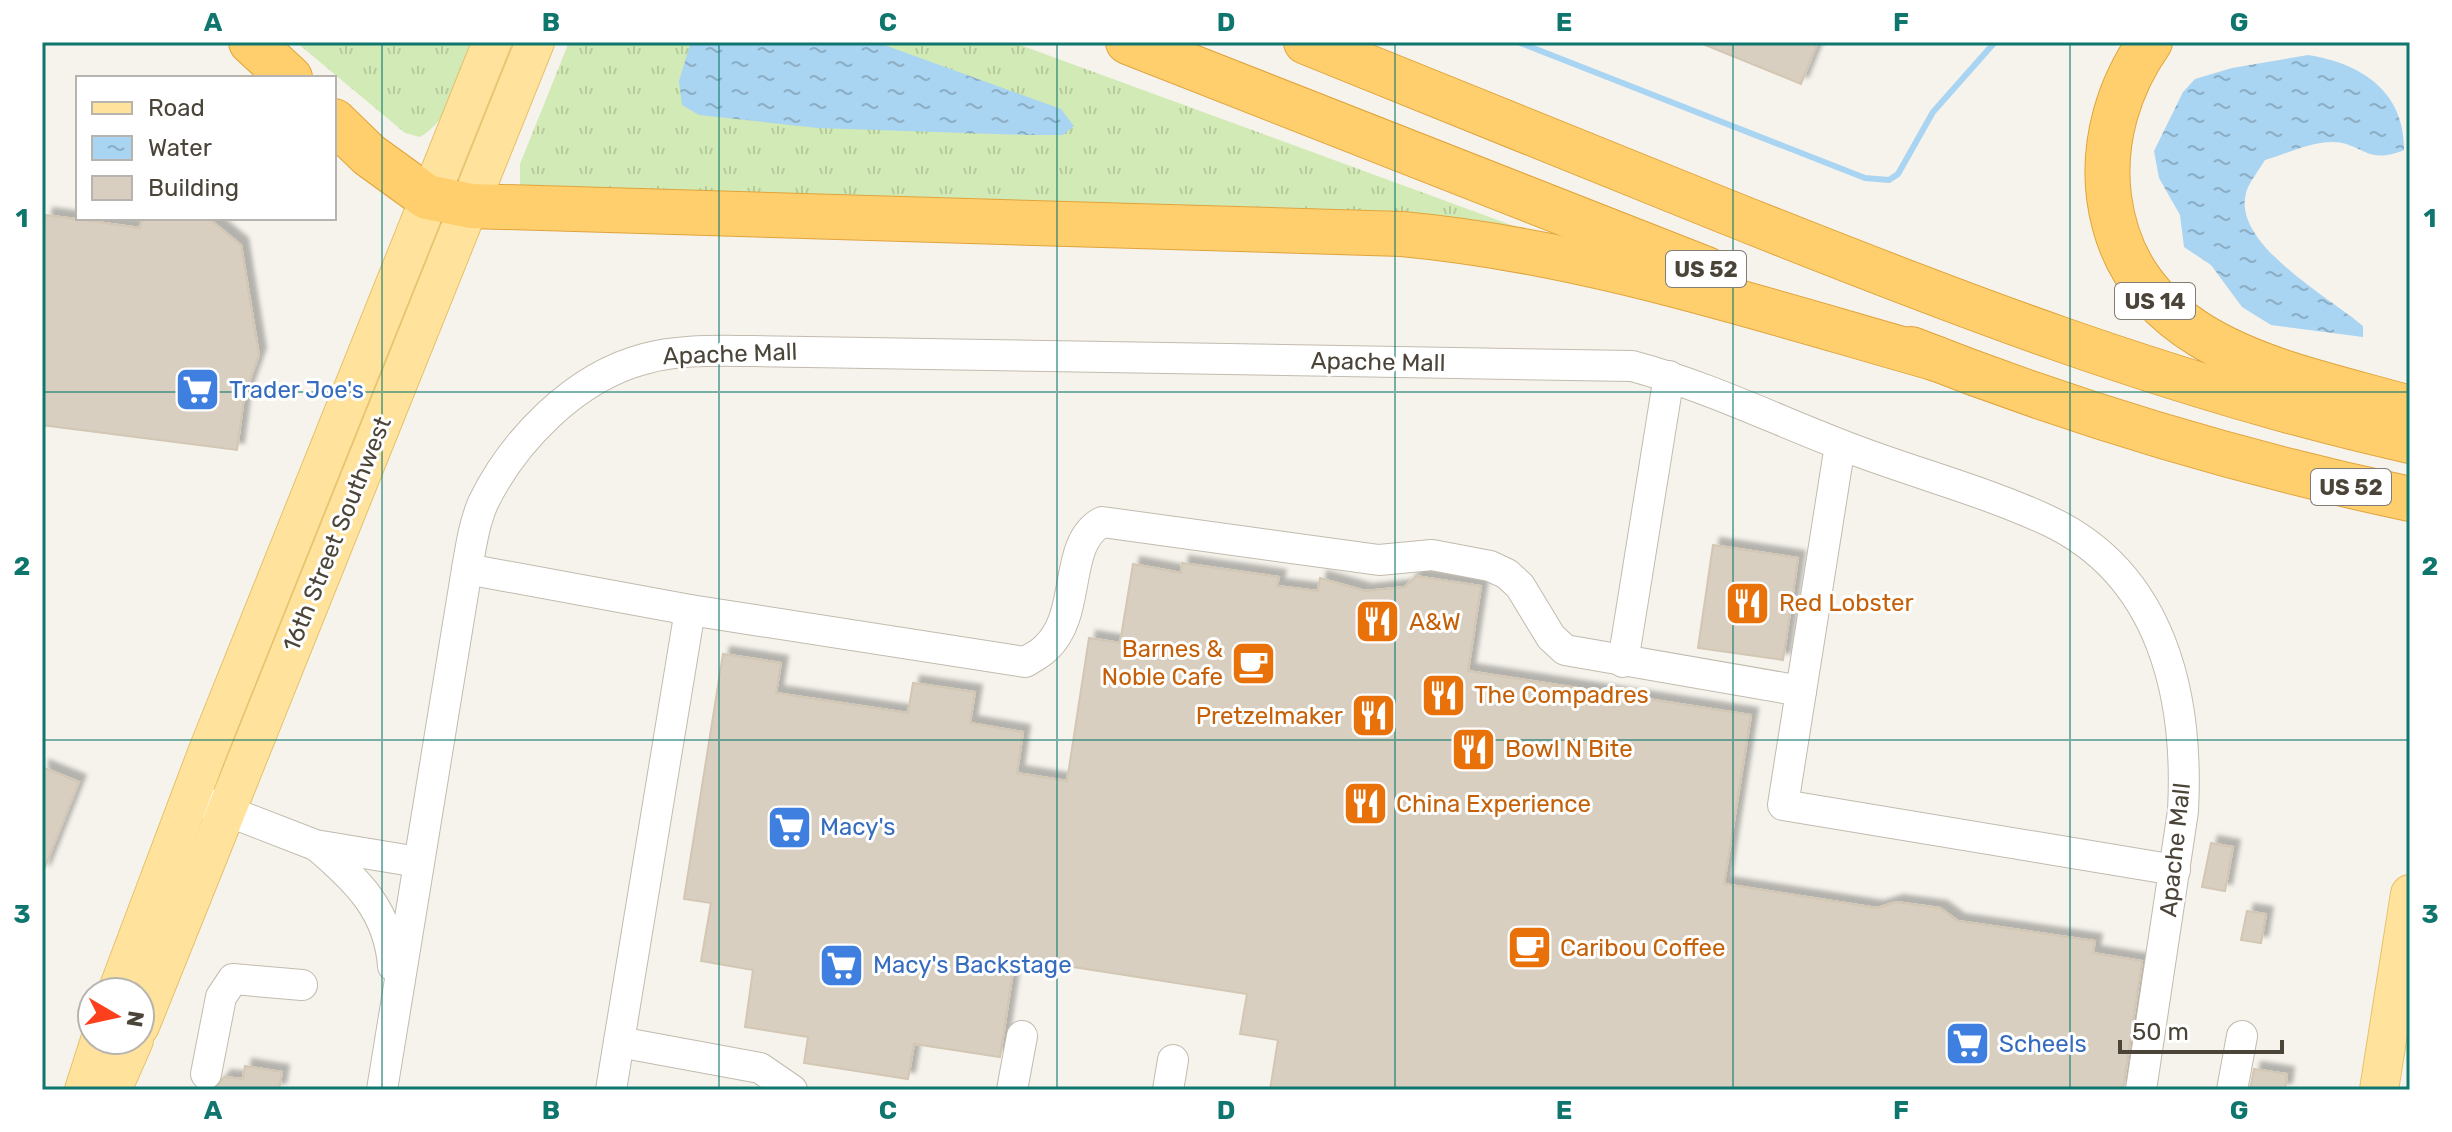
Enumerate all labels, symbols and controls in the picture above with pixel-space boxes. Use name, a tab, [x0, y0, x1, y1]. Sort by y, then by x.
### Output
text: A	[204, 7, 223, 38]
text: B	[542, 7, 560, 38]
text: C	[879, 7, 897, 38]
text: D	[1217, 7, 1235, 38]
text: E	[1556, 7, 1572, 38]
text: F	[1893, 7, 1909, 38]
text: G	[2230, 7, 2248, 38]
legend	[76, 76, 336, 220]
text: Road	[148, 94, 205, 122]
text: Water	[148, 134, 212, 162]
text: Building	[148, 174, 239, 202]
text: 1	[16, 203, 28, 234]
text: 1	[2424, 203, 2436, 234]
road number: US 52	[1666, 251, 1746, 287]
road number: US 14	[2115, 283, 2195, 319]
street label: Apache Mall	[662, 338, 798, 370]
street label: Apache Mall	[1310, 347, 1446, 377]
supermarket icon: Trader Joe's	[174, 366, 222, 414]
place label: Trader Joe's	[229, 376, 364, 404]
street label: 16th Street Southwest	[277, 412, 397, 656]
road number: US 52	[2311, 469, 2391, 505]
text: 2	[14, 551, 30, 582]
text: 2	[2422, 551, 2438, 582]
restaurant icon: Red Lobster	[1724, 579, 1772, 627]
place label: Red Lobster	[1779, 589, 1914, 617]
restaurant icon: A&W	[1354, 598, 1402, 646]
place label: A&W	[1409, 608, 1461, 636]
place label: Barnes & Noble Cafe	[1102, 635, 1223, 691]
cafe icon: Barnes & Noble Cafe	[1230, 639, 1278, 687]
restaurant icon: The Compadres	[1419, 671, 1467, 719]
place label: The Compadres	[1474, 681, 1649, 709]
restaurant icon: Pretzelmaker	[1350, 692, 1398, 740]
place label: Pretzelmaker	[1196, 702, 1343, 730]
restaurant icon: Bowl N Bite	[1450, 725, 1498, 773]
place label: Bowl N Bite	[1505, 735, 1633, 763]
restaurant icon: China Experience	[1341, 780, 1389, 828]
street label: Apache Mall	[2154, 782, 2196, 918]
place label: China Experience	[1396, 790, 1591, 818]
supermarket icon: Macy's	[765, 803, 813, 851]
place label: Macy's	[820, 813, 895, 841]
text: 3	[13, 899, 31, 930]
text: 3	[2421, 899, 2439, 930]
cafe icon: Caribou Coffee	[1505, 924, 1553, 972]
place label: Caribou Coffee	[1560, 934, 1725, 962]
supermarket icon: Macy's Backstage	[818, 941, 866, 989]
place label: Macy's Backstage	[873, 951, 1072, 979]
north arrow	[76, 976, 156, 1056]
scale bar	[2120, 1004, 2282, 1054]
text: N	[121, 1009, 150, 1029]
text: 50 m	[2132, 1018, 2189, 1046]
supermarket icon: Scheels	[1944, 1020, 1992, 1068]
place label: Scheels	[1999, 1030, 2087, 1058]
text: A	[204, 1095, 223, 1126]
text: B	[542, 1095, 560, 1126]
text: C	[879, 1095, 897, 1126]
text: D	[1217, 1095, 1235, 1126]
text: E	[1556, 1095, 1572, 1126]
text: F	[1893, 1095, 1909, 1126]
text: G	[2230, 1095, 2248, 1126]

